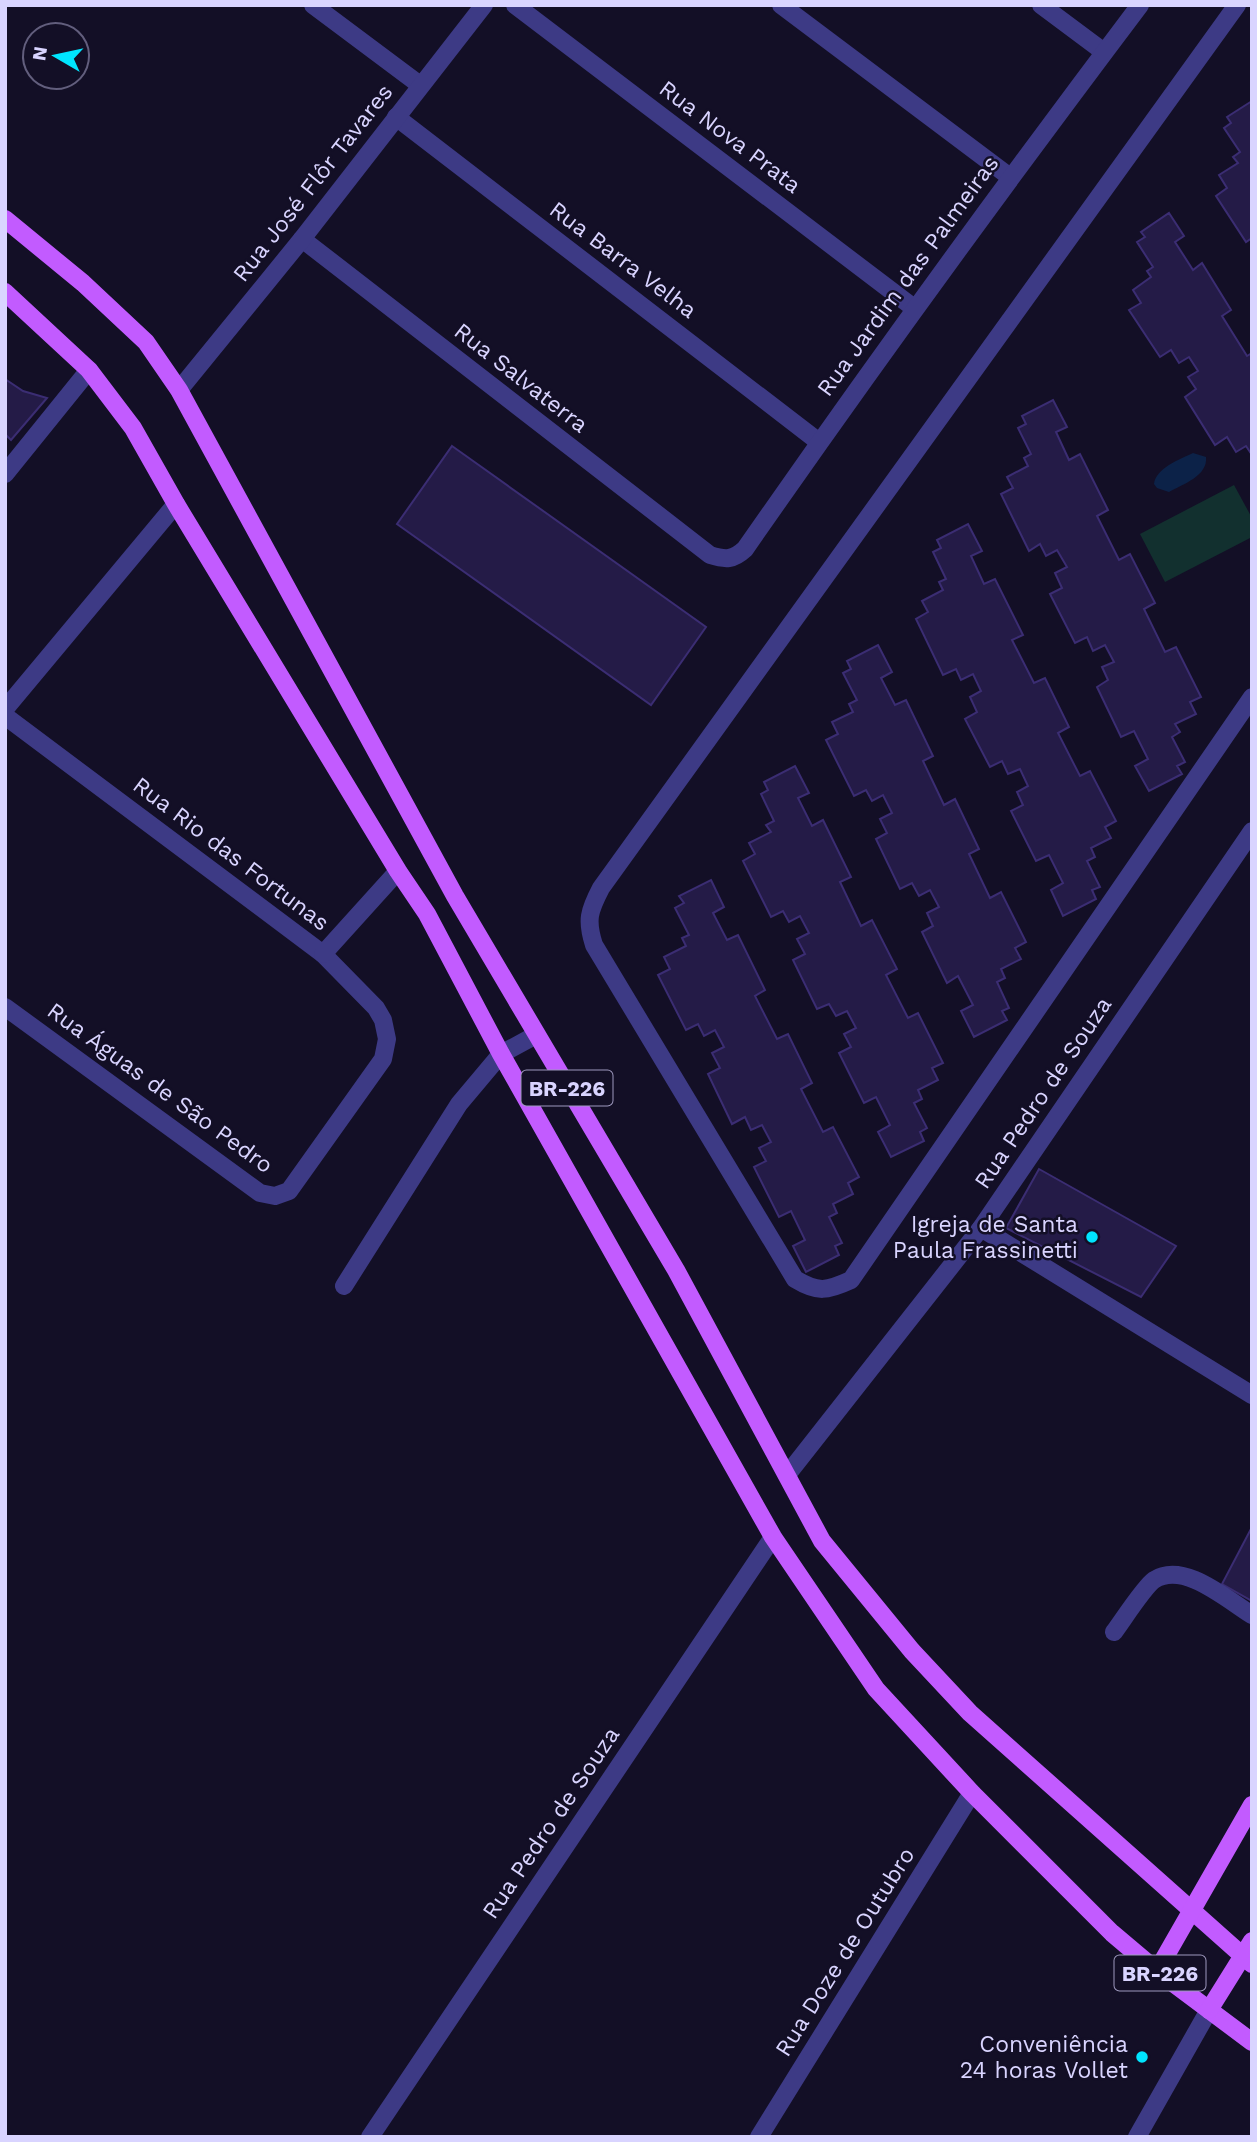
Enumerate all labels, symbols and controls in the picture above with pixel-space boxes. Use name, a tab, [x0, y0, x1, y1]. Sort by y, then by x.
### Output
north arrow	[21, 21, 91, 91]
text: N	[27, 45, 52, 62]
street label: Rua Nova Prata	[654, 75, 806, 199]
street label: Rua José Flôr Tavares	[228, 79, 398, 287]
street label: Rua Jardim das Palmeiras	[812, 150, 1004, 402]
street label: Rua Barra Velha	[544, 196, 702, 324]
street label: Rua Salvaterra	[449, 317, 593, 439]
street label: Rua Rio das Fortunas	[128, 771, 334, 937]
street label: Rua Pedro de Souza	[969, 992, 1117, 1194]
street label: Rua Águas de São Pedro	[42, 997, 278, 1179]
road number: BR-226	[522, 1070, 612, 1106]
place label: Igreja de Santa Paula Frassinetti	[893, 1211, 1078, 1264]
marker: Igreja de Santa Paula Frassinetti	[1084, 1229, 1100, 1245]
street label: Rua Pedro de Souza	[477, 1722, 625, 1924]
street label: Rua Doze de Outubro	[770, 1843, 920, 2061]
road number: BR-226	[1114, 1955, 1206, 1990]
place label: Conveniência 24 horas Vollet	[960, 2031, 1128, 2084]
marker: Conveniência 24 horas Vollet	[1134, 2049, 1150, 2065]

